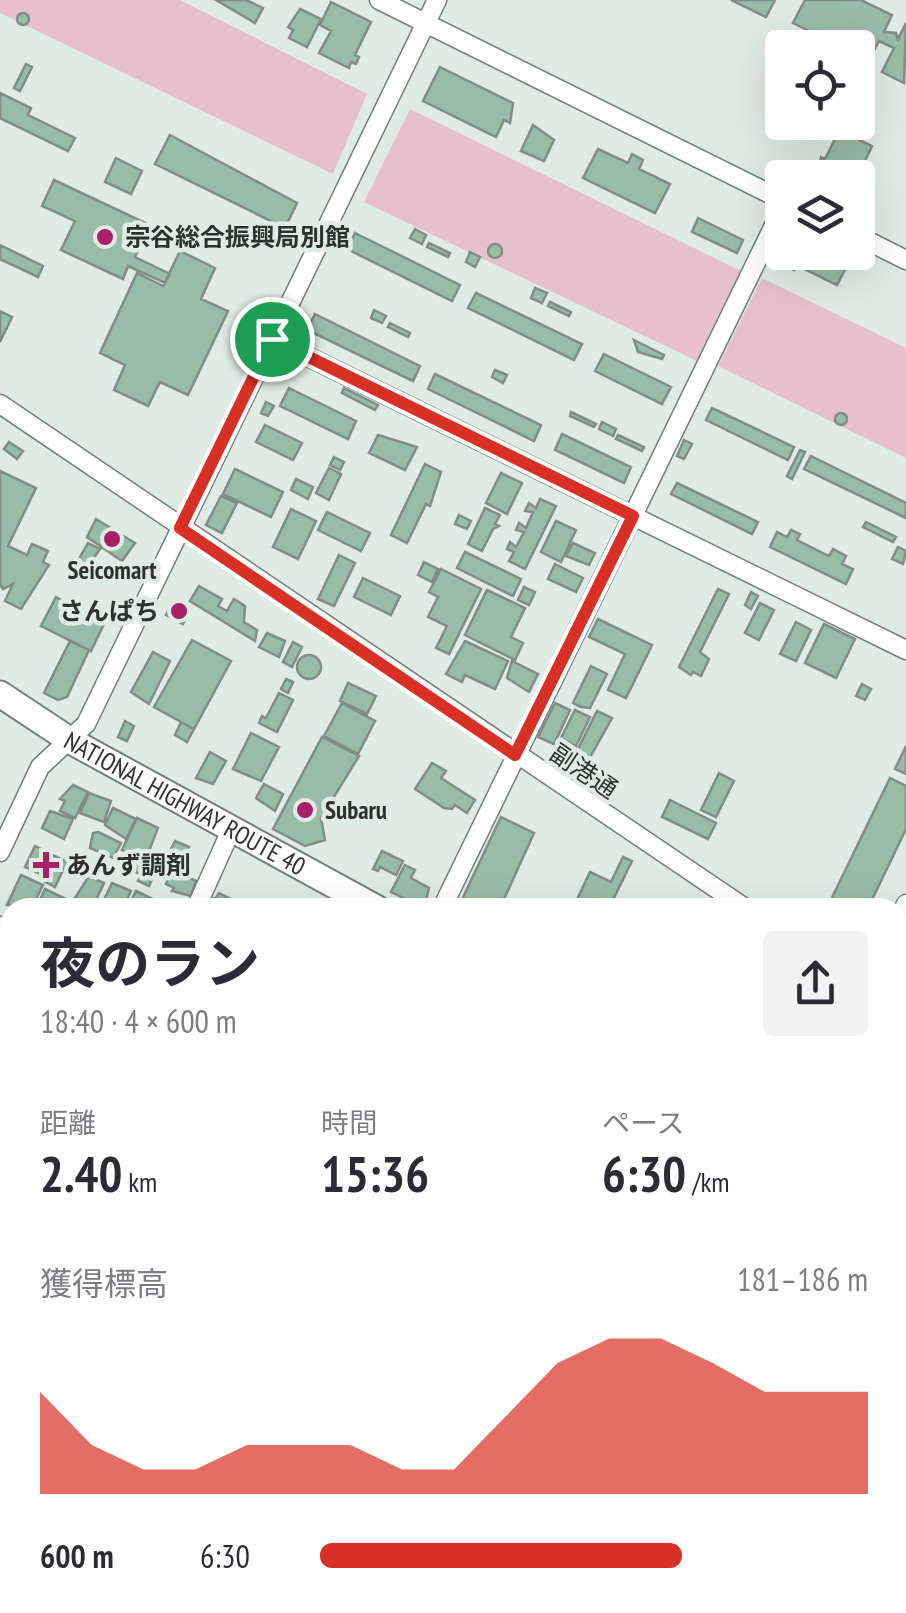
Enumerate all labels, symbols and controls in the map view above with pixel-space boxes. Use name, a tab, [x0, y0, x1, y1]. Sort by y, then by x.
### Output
map controls	[765, 30, 875, 270]
button: locate	[765, 30, 875, 140]
button: layers	[765, 160, 875, 270]
place label: 宗谷総合振興局別館	[125, 221, 350, 253]
marker: 宗谷総合振興局別館	[94, 226, 116, 248]
pin	[230, 297, 315, 382]
icon: arrive	[245, 312, 300, 367]
marker: Seicomart	[101, 528, 123, 550]
place label: Seicomart	[68, 554, 157, 586]
place label: さんぱち	[59, 595, 159, 627]
marker: さんぱち	[168, 600, 190, 622]
street label: NATIONAL HIGHWAY ROUTE 40	[59, 724, 311, 882]
street label: 副港通	[544, 737, 624, 805]
place label: Subaru	[325, 794, 387, 826]
marker: Subaru	[294, 799, 316, 821]
place label: あんず調剤	[66, 849, 191, 881]
marker: あんず調剤	[35, 854, 57, 876]
text: 夜のラン	[40, 927, 260, 998]
button: share	[763, 931, 868, 1036]
text: 18:40 · 4 × 600 m	[40, 1000, 237, 1042]
text: 距離	[40, 1104, 96, 1141]
text: 時間	[321, 1104, 377, 1141]
text: ペース	[602, 1104, 685, 1141]
text: 2.40	[40, 1141, 122, 1206]
text: 15:36	[321, 1141, 429, 1206]
text: 6:30	[602, 1141, 686, 1206]
text: km	[122, 1163, 157, 1200]
text: /km	[686, 1163, 730, 1200]
text: 181–186 m	[737, 1258, 868, 1300]
text: 獲得標高	[40, 1262, 168, 1304]
text: 600 m	[40, 1535, 114, 1577]
text: 6:30	[200, 1535, 250, 1577]

